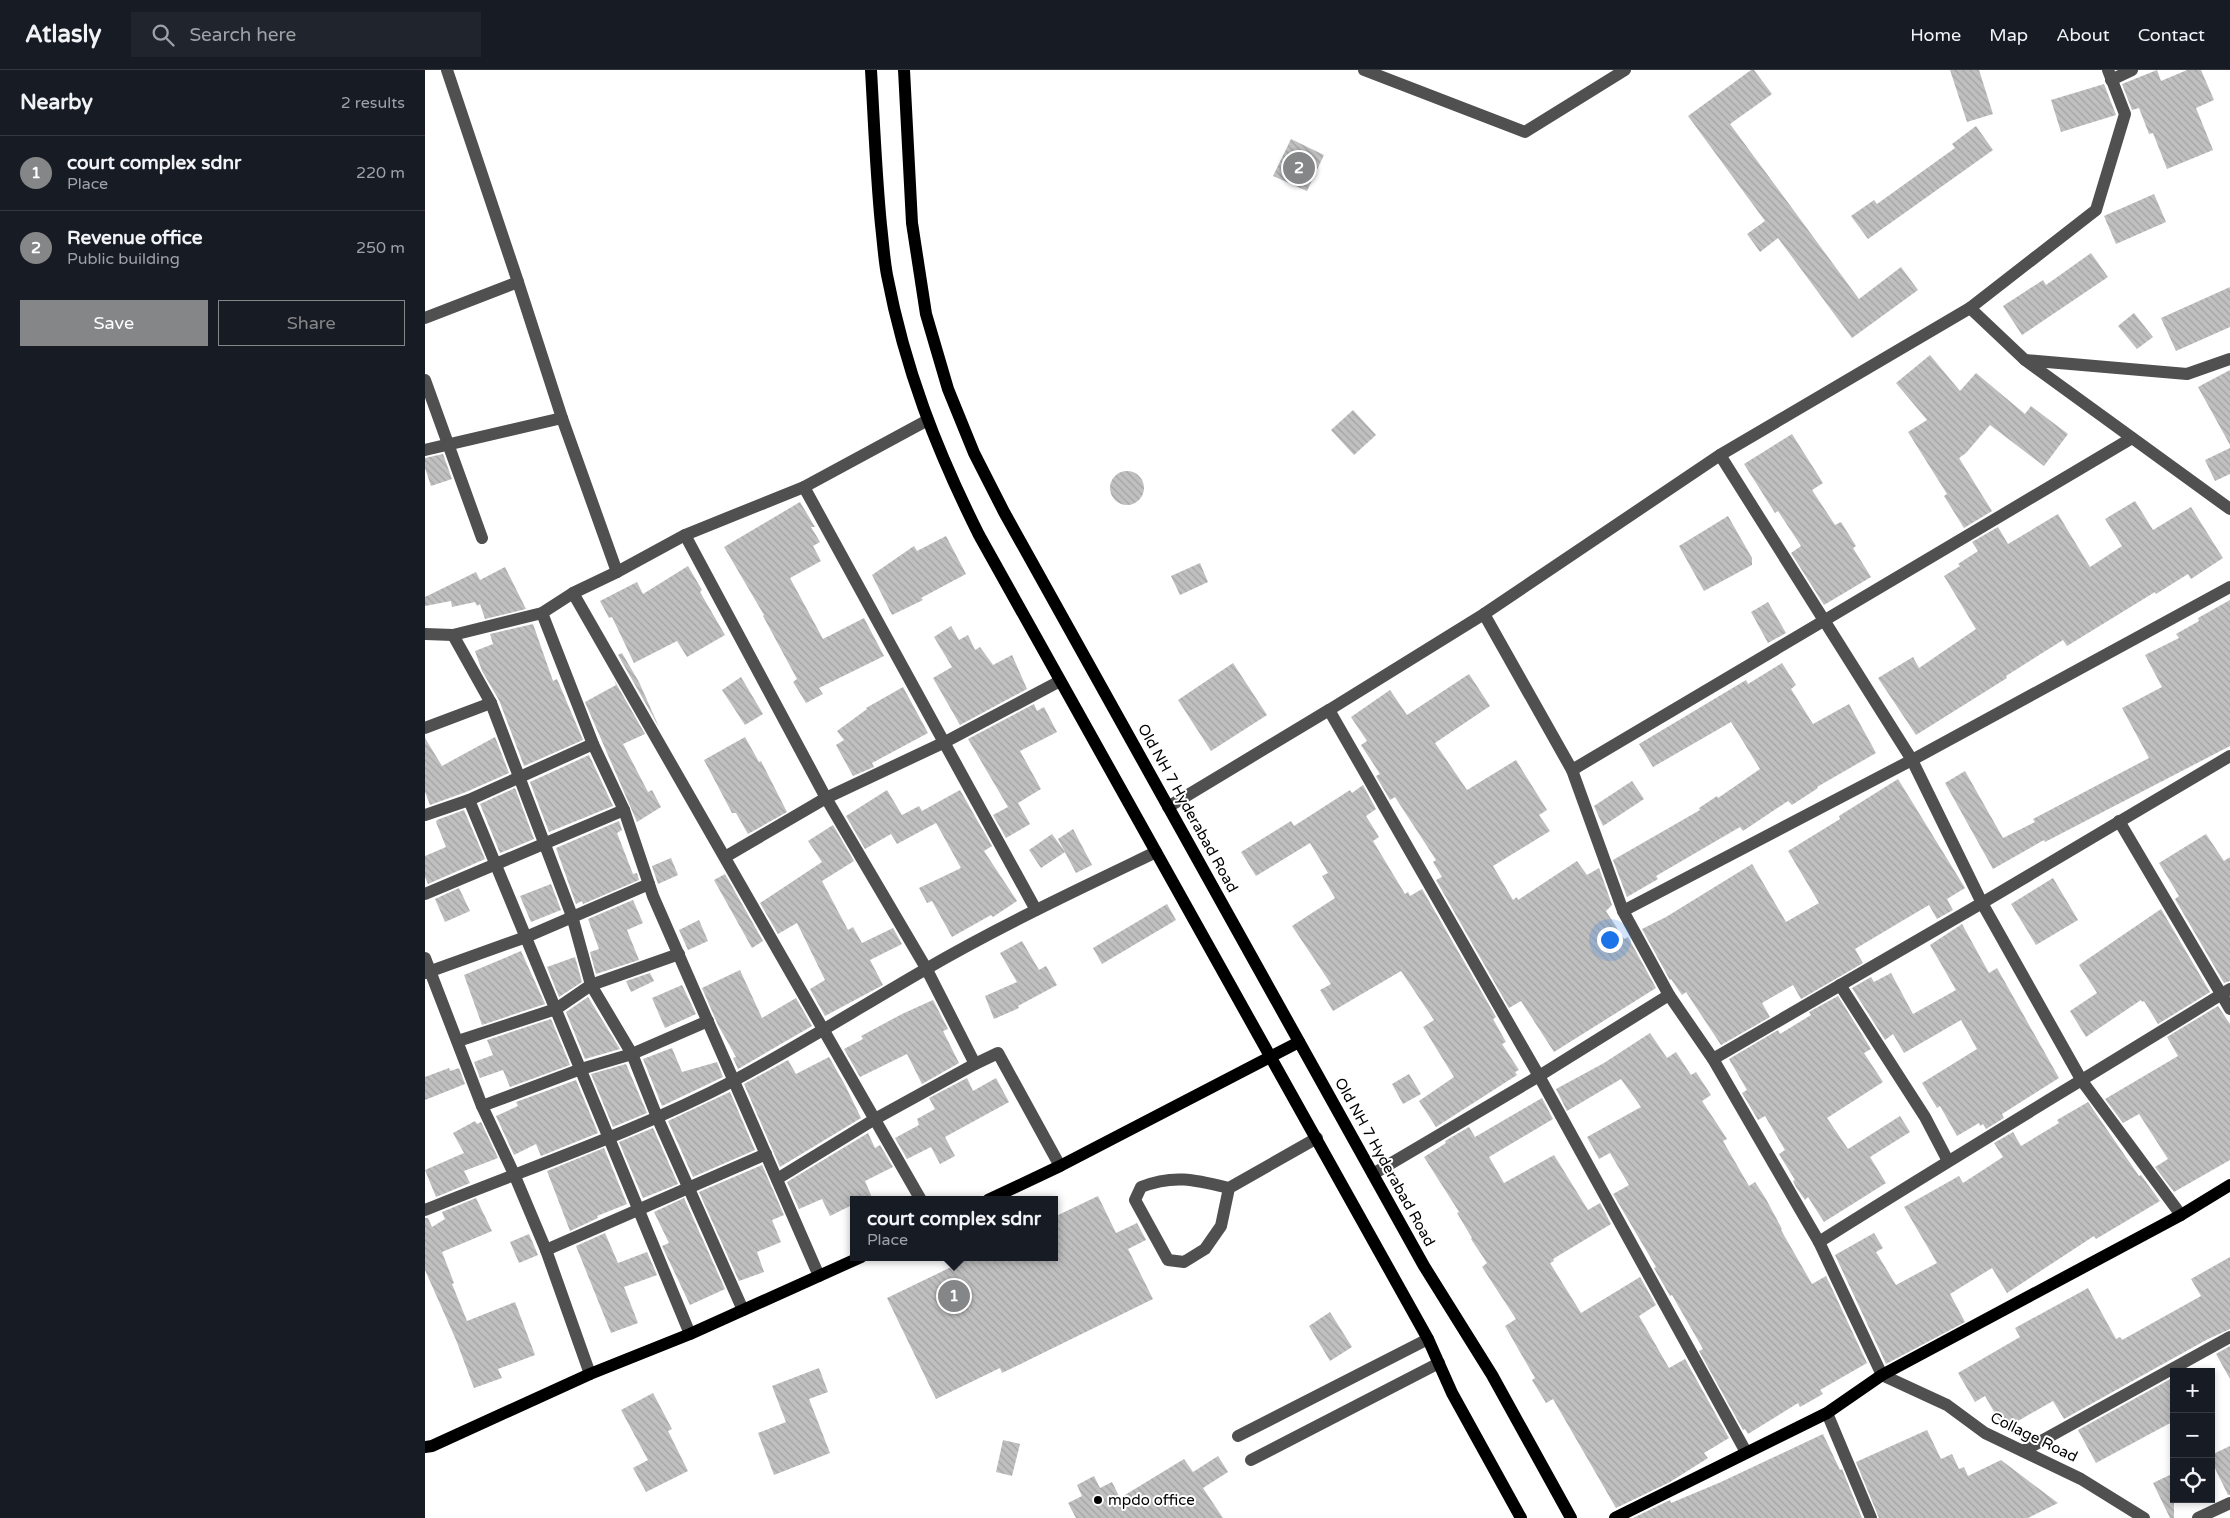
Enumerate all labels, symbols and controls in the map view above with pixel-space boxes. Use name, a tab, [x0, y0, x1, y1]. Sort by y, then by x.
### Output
search box	[131, 12, 481, 57]
text: Atlasly	[25, 20, 101, 49]
icon: search	[149, 21, 177, 49]
text: Search here	[189, 24, 296, 46]
text: Home	[1910, 24, 1961, 46]
text: Map	[1989, 24, 2028, 46]
text: About	[2056, 24, 2110, 46]
text: Contact	[2138, 24, 2205, 46]
text: Nearby	[20, 90, 93, 115]
text: 2 results	[341, 93, 405, 113]
pin: 2	[1283, 149, 1315, 187]
text: court complex sdnr	[67, 152, 241, 174]
text: 1	[31, 163, 41, 183]
text: 220 m	[356, 163, 405, 183]
text: Place	[67, 174, 108, 194]
text: Revenue office	[67, 227, 203, 249]
text: 2	[31, 238, 41, 258]
text: 250 m	[356, 238, 405, 258]
text: Public building	[67, 249, 180, 269]
button: Save	[20, 300, 208, 346]
button: Share	[218, 300, 405, 346]
street label: Old NH 7 Hyderabad Road	[1134, 721, 1242, 895]
your location	[1597, 927, 1623, 953]
street label: Old NH 7 Hyderabad Road	[1331, 1075, 1439, 1249]
popup	[850, 1196, 1058, 1261]
text: court complex sdnr	[867, 1208, 1041, 1230]
text: Place	[867, 1230, 908, 1250]
pin: 1	[938, 1277, 970, 1315]
map controls	[2170, 1368, 2215, 1503]
button: +	[2170, 1368, 2215, 1413]
street label: Collage Road	[1987, 1408, 2081, 1466]
button: −	[2170, 1413, 2215, 1458]
button: locate	[2170, 1458, 2215, 1503]
place label: mpdo office	[1108, 1491, 1195, 1509]
marker: mpdo office	[1092, 1494, 1104, 1506]

